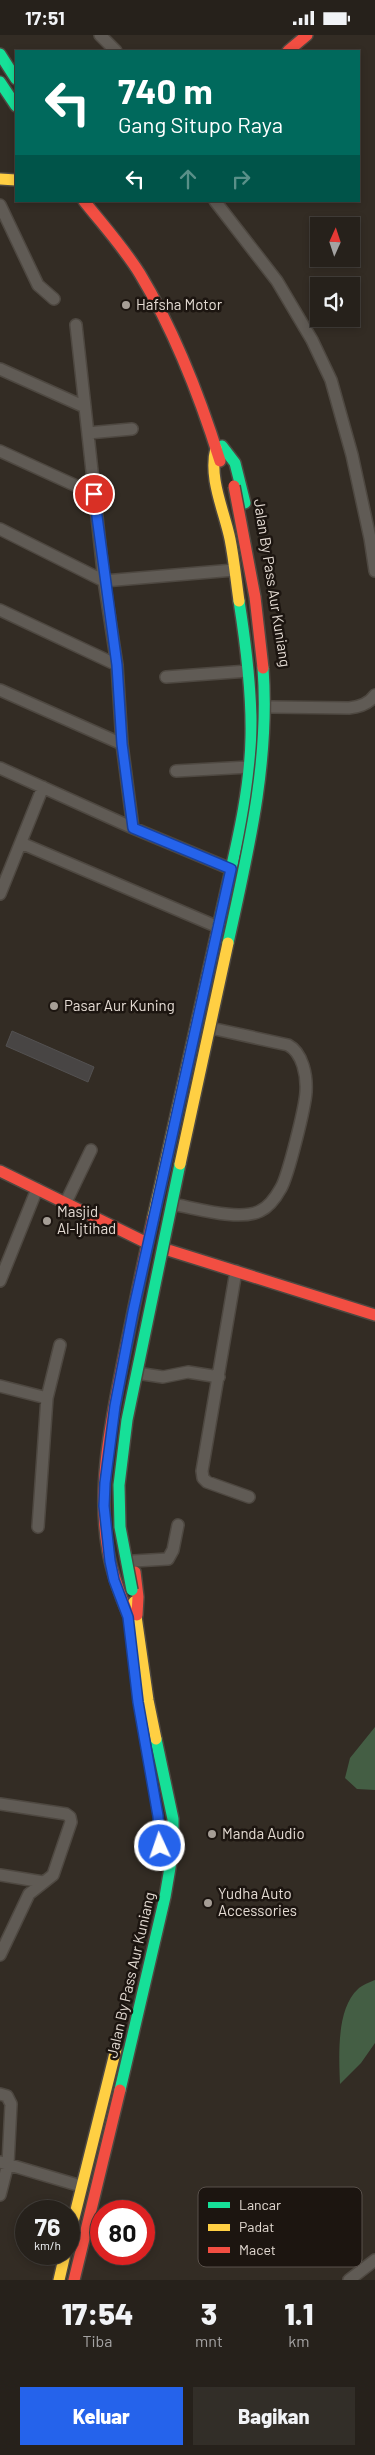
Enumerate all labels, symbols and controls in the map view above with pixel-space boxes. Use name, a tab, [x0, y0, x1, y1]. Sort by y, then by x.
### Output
text: 17:51	[25, 6, 65, 29]
text: 740 m	[118, 69, 213, 111]
icon: left	[35, 70, 100, 135]
text: Gang Situpo Raya	[118, 111, 283, 137]
icon: left	[121, 165, 149, 193]
icon: ahead	[174, 165, 202, 193]
icon: right	[227, 165, 255, 193]
north arrow	[310, 217, 360, 267]
map controls	[310, 217, 360, 327]
button: sound	[310, 277, 360, 327]
place label: Hafsha Motor	[136, 295, 223, 313]
marker: Hafsha Motor	[120, 299, 132, 311]
pin	[73, 473, 115, 515]
icon: arrive	[80, 480, 108, 508]
street label: Jalan By Pass Aur Kuniang	[251, 498, 295, 668]
place label: Pasar Aur Kuning	[64, 996, 175, 1014]
marker: Pasar Aur Kuning	[48, 1000, 60, 1012]
place label: Masjid Al-Ijtihad	[57, 1202, 116, 1237]
marker: Masjid Al-Ijtihad	[41, 1215, 53, 1227]
position arrow	[133, 1819, 185, 1871]
place label: Manda Audio	[222, 1824, 305, 1842]
marker: Manda Audio	[206, 1828, 218, 1840]
place label: Yudha Auto Accessories	[218, 1884, 297, 1919]
street label: Jalan By Pass Aur Kuniang	[102, 1890, 158, 2060]
marker: Yudha Auto Accessories	[202, 1897, 214, 1909]
legend	[198, 2187, 362, 2267]
text: Lancar	[239, 2196, 281, 2213]
speed limit sign: 80	[90, 2200, 155, 2265]
text: 76	[35, 2211, 60, 2241]
text: Padat	[239, 2218, 274, 2235]
text: km/h	[34, 2238, 61, 2252]
text: Macet	[239, 2241, 276, 2258]
text: 17:54	[61, 2295, 134, 2331]
text: 3	[201, 2295, 217, 2331]
text: 1.1	[284, 2295, 314, 2331]
text: Tiba	[83, 2331, 112, 2350]
text: mnt	[195, 2331, 223, 2350]
text: km	[288, 2331, 309, 2350]
button: Keluar	[20, 2387, 183, 2445]
button: Bagikan	[193, 2387, 355, 2445]

